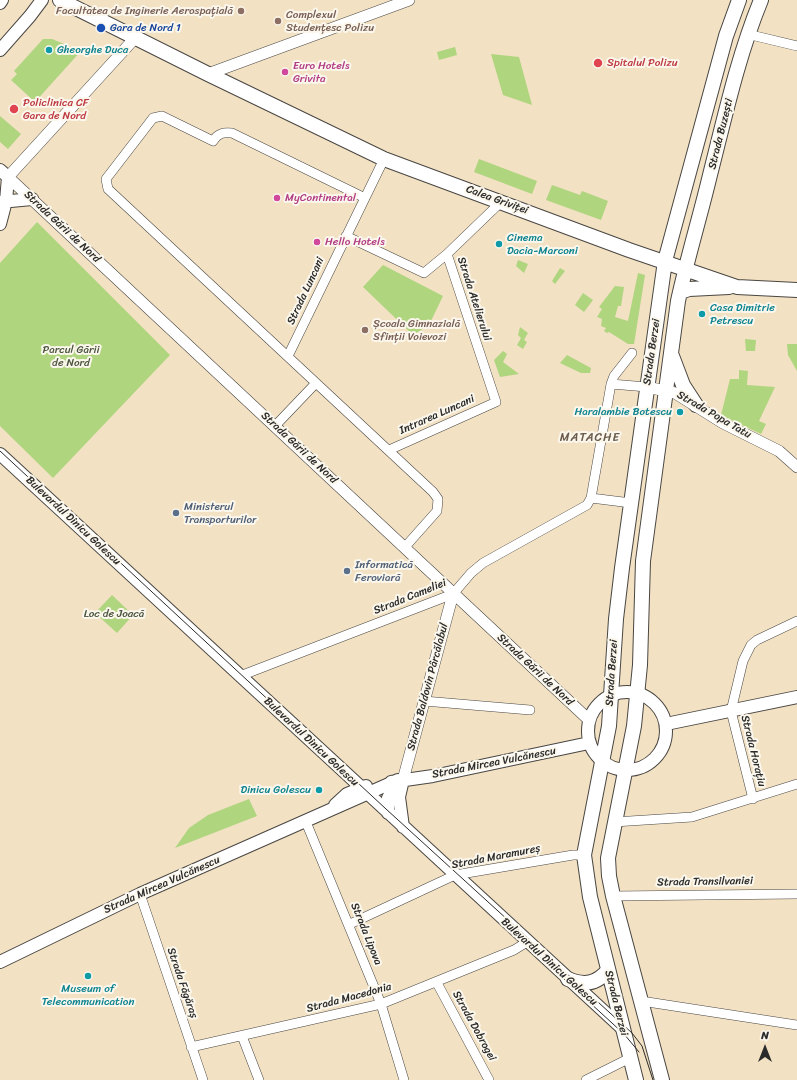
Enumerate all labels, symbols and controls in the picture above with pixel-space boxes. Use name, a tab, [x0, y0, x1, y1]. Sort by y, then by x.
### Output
place label: Facultatea de Inginerie Aerospațială	[56, 4, 233, 18]
marker: Facultatea de Inginerie Aerospațială	[236, 6, 246, 16]
place label: Complexul Studențesc Polizu	[286, 8, 374, 34]
marker: Complexul Studențesc Polizu	[273, 16, 283, 26]
place label: Gara de Nord 1	[110, 21, 181, 35]
marker: Gara de Nord 1	[95, 22, 107, 34]
place label: Gheorghe Duca	[57, 43, 128, 57]
marker: Gheorghe Duca	[44, 45, 54, 55]
place label: Spitalul Polizu	[607, 56, 678, 70]
marker: Spitalul Polizu	[592, 57, 604, 69]
place label: Euro Hotels Grivita	[293, 59, 349, 85]
marker: Euro Hotels Grivita	[280, 67, 290, 77]
place label: Policlinica CF Gara de Nord	[23, 96, 89, 122]
street label: Strada Buzești	[706, 97, 736, 171]
marker: Policlinica CF Gara de Nord	[8, 103, 20, 115]
street label: Calea Griviței	[464, 183, 530, 217]
street label: Strada Gării de Nord	[21, 188, 103, 266]
place label: MyContinental	[285, 191, 356, 205]
marker: MyContinental	[272, 193, 282, 203]
place label: Cinema Dacia-Marconi	[507, 231, 578, 257]
place label: Hello Hotels	[325, 235, 385, 249]
marker: Hello Hotels	[312, 237, 322, 247]
marker: Cinema Dacia-Marconi	[494, 239, 504, 249]
street label: Strada Luncani	[285, 255, 327, 327]
street label: Strada Atelierului	[454, 255, 494, 343]
place label: Casa Dimitrie Petrescu	[710, 301, 775, 327]
marker: Casa Dimitrie Petrescu	[697, 309, 707, 319]
place label: Școala Gimnazială Sfinții Voievozi	[373, 317, 460, 343]
street label: Strada Berzei	[641, 318, 663, 386]
marker: Școala Gimnazială Sfinții Voievozi	[360, 325, 370, 335]
park label: Parcul Gării de Nord	[42, 343, 100, 369]
street label: Strada Popa Tatu	[674, 388, 754, 442]
street label: Intrarea Luncani	[398, 393, 476, 437]
place label: Haralambie Botescu	[575, 405, 672, 419]
marker: Haralambie Botescu	[675, 407, 685, 417]
street label: Strada Gării de Nord	[258, 409, 340, 487]
district label: MATACHE	[560, 431, 620, 445]
street label: Bulevardul Dinicu Golescu	[23, 474, 123, 568]
place label: Ministerul Transporturilor	[184, 500, 257, 526]
marker: Ministerul Transporturilor	[171, 508, 181, 518]
place label: Informatică Feroviară	[355, 558, 413, 584]
marker: Informatică Feroviară	[342, 566, 352, 576]
street label: Strada Cameliei	[372, 576, 448, 618]
park label: Loc de Joacă	[84, 607, 144, 621]
street label: Strada Baldovin Pârcălabul	[405, 622, 451, 752]
street label: Strada Gării de Nord	[494, 631, 576, 709]
street label: Strada Berzei	[603, 639, 621, 707]
street label: Bulevardul Dinicu Golescu	[261, 695, 361, 789]
street label: Strada Horațiu	[738, 714, 768, 788]
street label: Strada Mircea Vulcănescu	[431, 745, 557, 781]
place label: Dinicu Golescu	[241, 783, 311, 797]
marker: Dinicu Golescu	[314, 785, 324, 795]
street label: Strada Maramureș	[451, 842, 541, 872]
street label: Strada Mircea Vulcănescu	[102, 853, 222, 917]
street label: Strada Transilvaniei	[657, 875, 753, 889]
street label: Strada Lipova	[348, 901, 384, 967]
street label: Bulevardul Dinicu Golescu	[498, 915, 600, 1009]
street label: Strada Făgăraș	[164, 946, 200, 1020]
street label: Strada Berzei	[601, 969, 631, 1037]
marker: Museum of Telecommunication	[83, 971, 93, 981]
street label: Strada Macedonia	[305, 980, 393, 1016]
place label: Museum of Telecommunication	[42, 982, 134, 1008]
street label: Strada Dobrogei	[449, 989, 499, 1063]
text: N	[761, 1026, 769, 1045]
north arrow	[745, 1028, 785, 1068]

